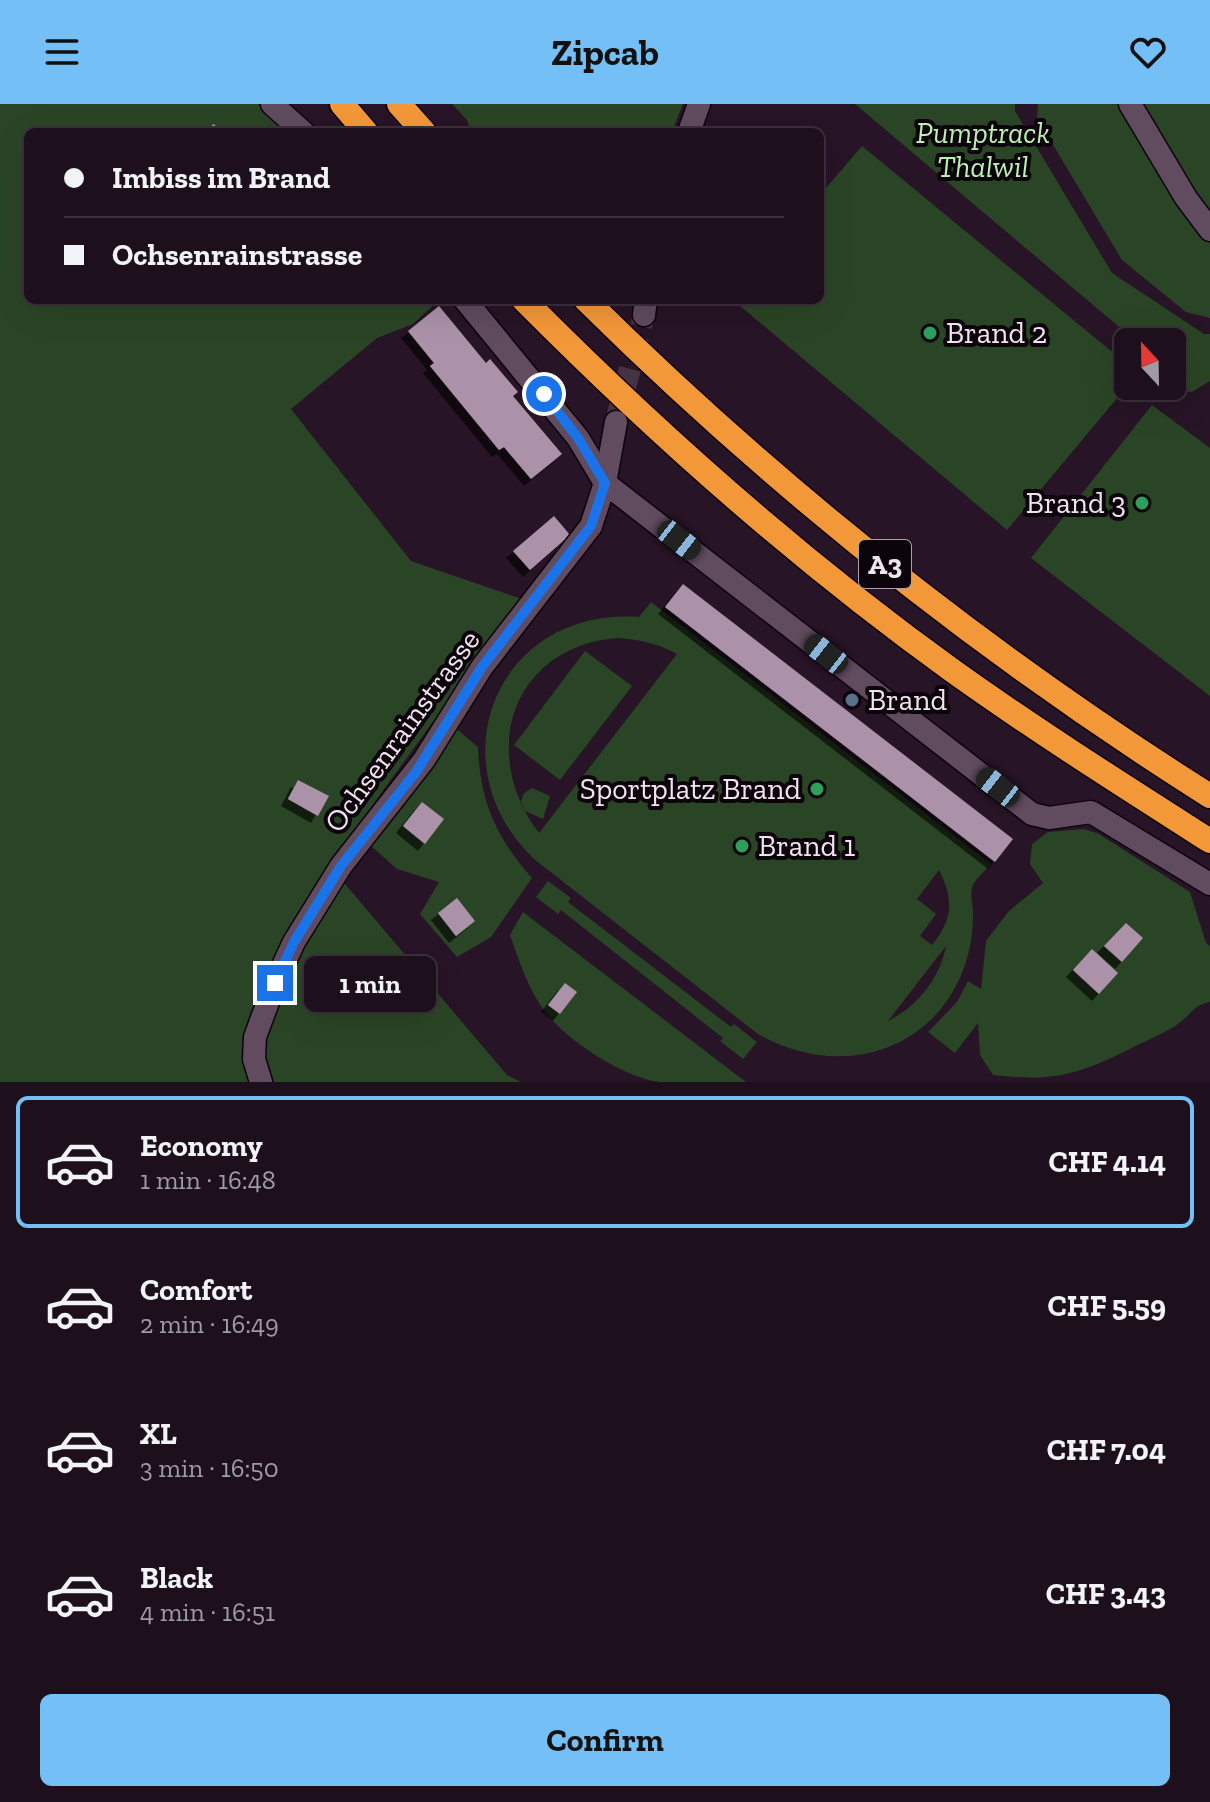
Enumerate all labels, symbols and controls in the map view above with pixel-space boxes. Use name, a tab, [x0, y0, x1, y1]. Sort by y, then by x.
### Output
icon: menu	[40, 30, 84, 74]
icon: heart	[1126, 30, 1170, 74]
text: Zipcab	[551, 31, 659, 74]
park label: Pumptrack Thalwil	[916, 115, 1050, 185]
text: Imbiss im Brand	[112, 160, 330, 196]
text: Ochsenrainstrasse	[112, 237, 362, 273]
place label: Brand 2	[946, 315, 1047, 351]
marker: Brand 2	[921, 324, 939, 342]
north arrow	[1114, 328, 1186, 400]
map controls	[1114, 328, 1186, 400]
route start	[526, 376, 562, 412]
place label: Brand 3	[1026, 485, 1126, 521]
marker: Brand 3	[1133, 494, 1151, 512]
car	[653, 516, 705, 564]
road number: A3	[859, 540, 911, 588]
street label: Ochsenrainstrasse	[316, 623, 488, 839]
car	[800, 630, 852, 678]
place label: Brand	[868, 682, 947, 718]
marker: Brand	[843, 691, 861, 709]
car	[972, 763, 1024, 811]
place label: Sportplatz Brand	[580, 771, 802, 807]
marker: Sportplatz Brand	[808, 780, 826, 798]
place label: Brand 1	[758, 828, 855, 864]
marker: Brand 1	[733, 837, 751, 855]
callout: 1 min	[303, 955, 435, 1011]
route end	[257, 965, 293, 1001]
text: 1 min	[339, 968, 401, 1000]
icon: car	[44, 1126, 116, 1198]
text: Economy	[140, 1128, 263, 1164]
text: CHF 4.14	[1049, 1144, 1166, 1180]
text: 1 min · 16:48	[140, 1164, 276, 1196]
icon: car	[44, 1270, 116, 1342]
text: Comfort	[140, 1272, 252, 1308]
text: CHF 5.59	[1048, 1288, 1166, 1324]
text: 2 min · 16:49	[140, 1308, 279, 1340]
icon: car	[44, 1414, 116, 1486]
text: XL	[140, 1416, 177, 1452]
text: CHF 7.04	[1047, 1432, 1166, 1468]
text: 3 min · 16:50	[140, 1452, 279, 1484]
icon: car	[44, 1558, 116, 1630]
text: Black	[140, 1560, 213, 1596]
text: CHF 3.43	[1046, 1576, 1166, 1612]
text: 4 min · 16:51	[140, 1596, 275, 1628]
button: Confirm	[40, 1694, 1170, 1786]

